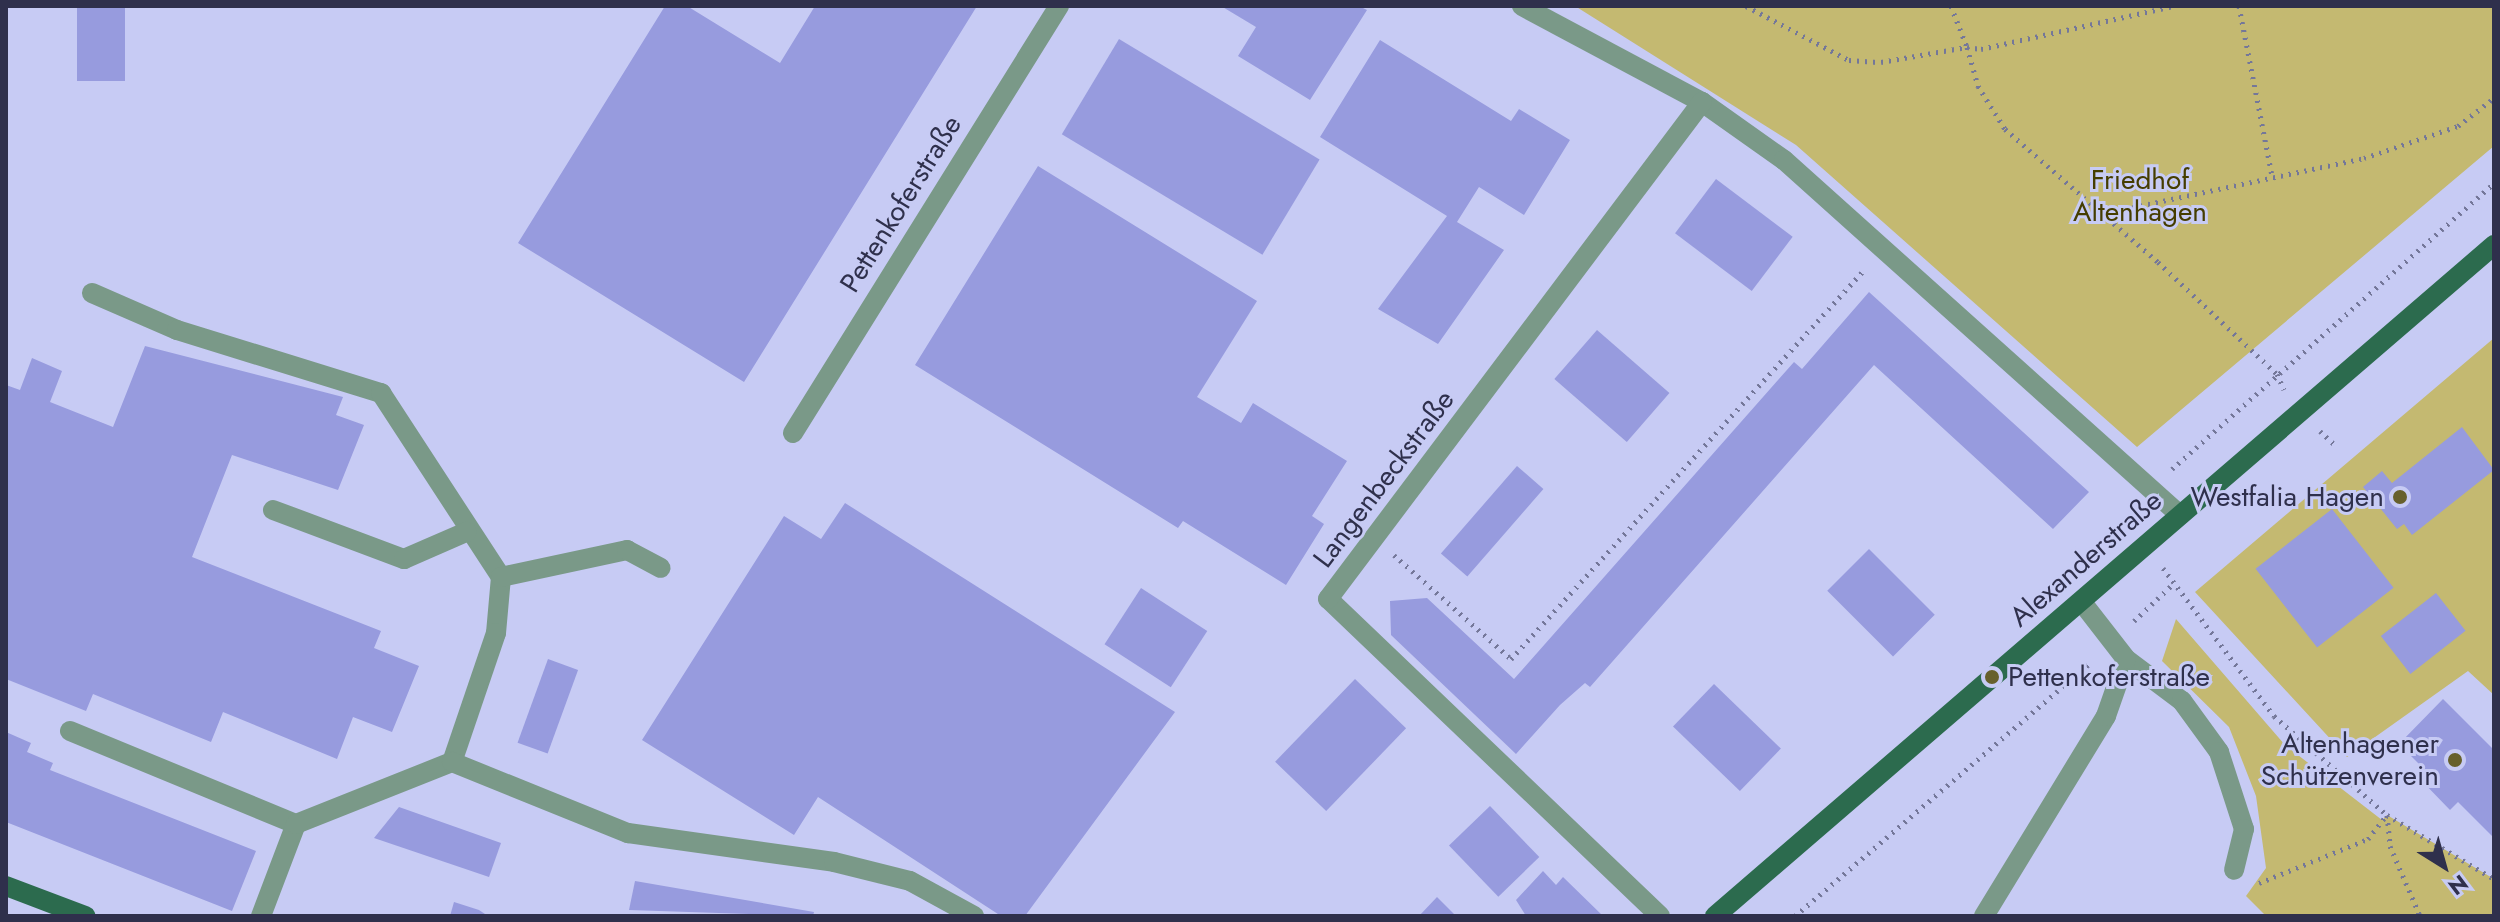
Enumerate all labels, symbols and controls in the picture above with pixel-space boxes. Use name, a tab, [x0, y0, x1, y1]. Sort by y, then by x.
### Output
street label: Pettenkoferstraße	[833, 109, 969, 299]
park label: Friedhof Altenhagen	[2073, 163, 2207, 229]
street label: Langenbeckstraße	[1306, 384, 1462, 574]
place label: Westfalia Hagen	[2190, 480, 2384, 514]
street label: Alexanderstraße	[2003, 484, 2169, 634]
marker: Westfalia Hagen	[2391, 488, 2409, 506]
place label: Pettenkoferstraße	[2008, 660, 2210, 694]
marker: Pettenkoferstraße	[1983, 668, 2001, 686]
place label: Altenhagener Schützenverein	[2261, 727, 2439, 793]
marker: Altenhagener Schützenverein	[2446, 751, 2464, 769]
north arrow	[2404, 826, 2484, 906]
text: N	[2442, 867, 2475, 903]

